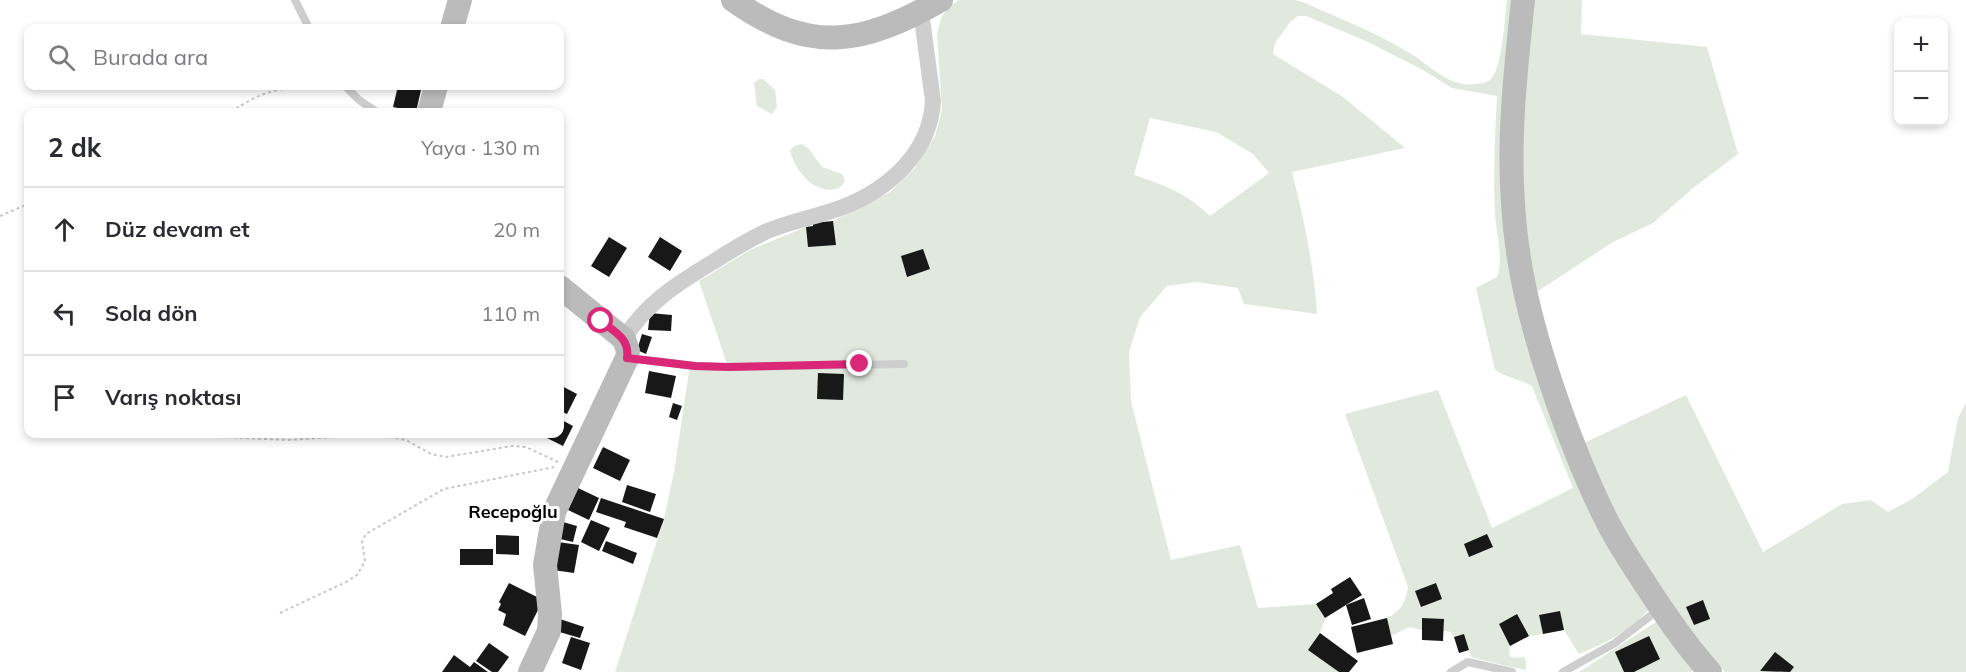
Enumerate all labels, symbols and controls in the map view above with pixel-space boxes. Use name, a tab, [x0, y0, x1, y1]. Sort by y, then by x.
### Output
map controls	[1894, 18, 1948, 126]
button: +	[1894, 18, 1948, 72]
search box	[24, 24, 564, 90]
icon: search	[45, 41, 78, 74]
text: Burada ara	[93, 43, 208, 71]
button: −	[1894, 72, 1948, 126]
text: 2 dk	[48, 131, 101, 164]
text: Yaya · 130 m	[421, 135, 540, 160]
icon: ahead	[48, 213, 81, 246]
text: Düz devam et	[105, 215, 250, 243]
text: 20 m	[493, 217, 540, 242]
icon: left	[48, 297, 81, 330]
text: Sola dön	[105, 299, 198, 327]
text: 110 m	[481, 301, 540, 326]
route start	[587, 307, 613, 333]
route end	[846, 350, 872, 376]
icon: arrive	[48, 381, 81, 414]
text: Varış noktası	[105, 383, 241, 411]
district label: Recepoğlu	[468, 500, 558, 523]

